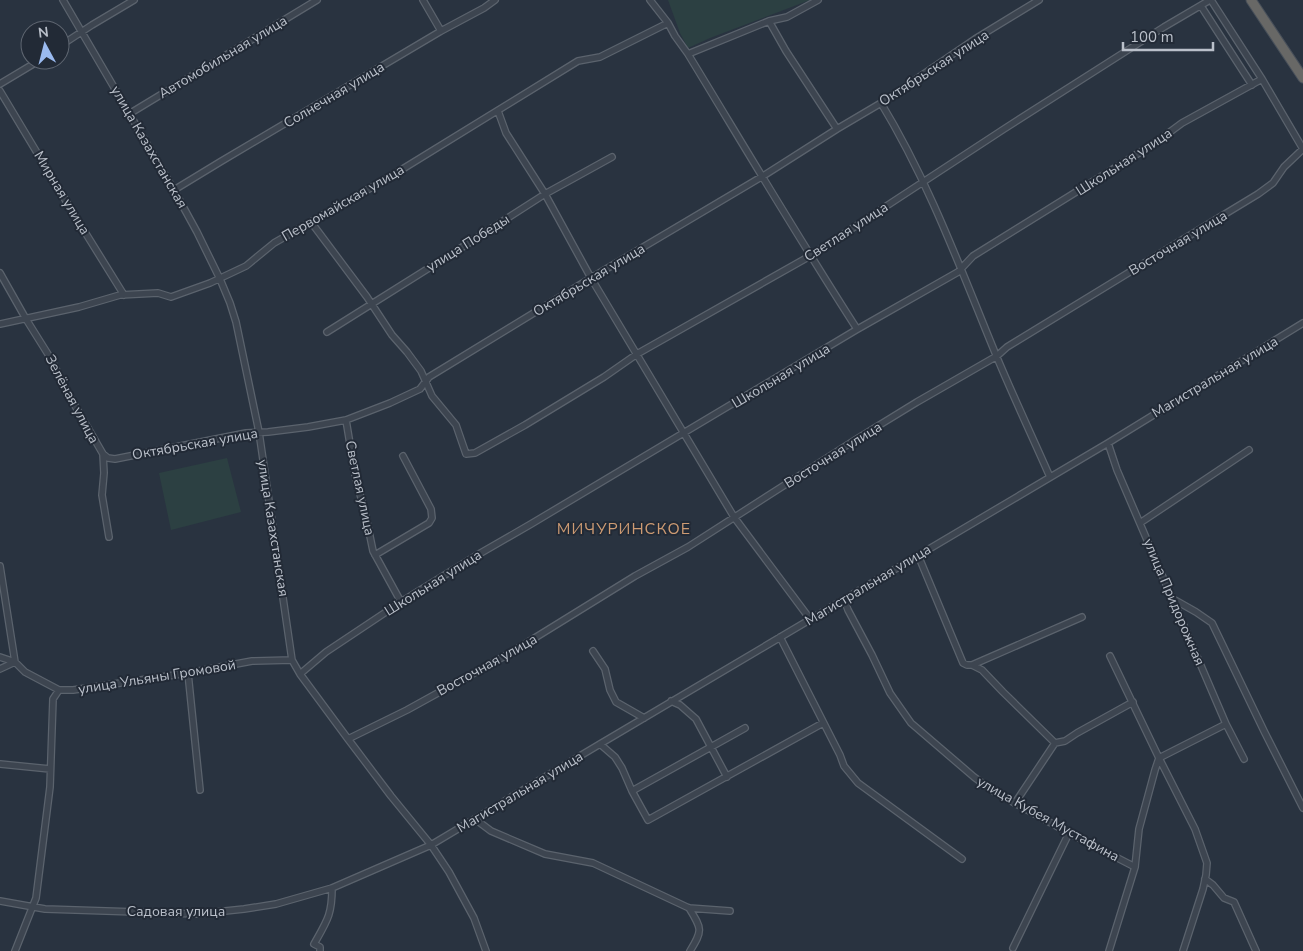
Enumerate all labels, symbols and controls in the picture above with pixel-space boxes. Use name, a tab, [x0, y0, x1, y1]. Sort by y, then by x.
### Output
street label: Автомобильная улица	[155, 11, 291, 103]
north arrow	[20, 20, 70, 70]
scale bar	[1123, 20, 1213, 52]
text: N	[37, 23, 50, 43]
street label: Октябрьская улица	[875, 25, 993, 111]
text: 100 m	[1130, 27, 1174, 47]
street label: Солнечная улица	[280, 57, 388, 133]
street label: улица Казахстанская	[106, 82, 192, 212]
street label: Школьная улица	[1072, 124, 1176, 200]
street label: Мирная улица	[30, 148, 94, 238]
street label: Первомайская улица	[278, 160, 408, 246]
street label: Светлая улица	[800, 198, 892, 266]
street label: Восточная улица	[1125, 206, 1231, 280]
street label: улица Победы	[423, 210, 513, 276]
street label: Октябрьская улица	[530, 239, 648, 321]
street label: Магистральная улица	[1148, 332, 1282, 422]
street label: Школьная улица	[728, 339, 834, 413]
street label: Зелёная улица	[41, 351, 103, 447]
street label: Восточная улица	[781, 417, 885, 493]
street label: Октябрьская улица	[131, 424, 259, 464]
street label: Светлая улица	[341, 439, 379, 537]
street label: улица Казахстанская	[253, 458, 293, 598]
district label: МИЧУРИНСКОЕ	[557, 518, 691, 540]
street label: улица Придорожная	[1139, 535, 1209, 669]
street label: Магистральная улица	[801, 540, 935, 630]
street label: Школьная улица	[381, 545, 485, 621]
street label: Восточная улица	[433, 630, 541, 700]
street label: улица Ульяны Громовой	[77, 655, 237, 699]
street label: Магистральная улица	[453, 747, 587, 837]
street label: улица Кубея Мустафина	[973, 772, 1123, 866]
street label: Садовая улица	[127, 902, 225, 921]

